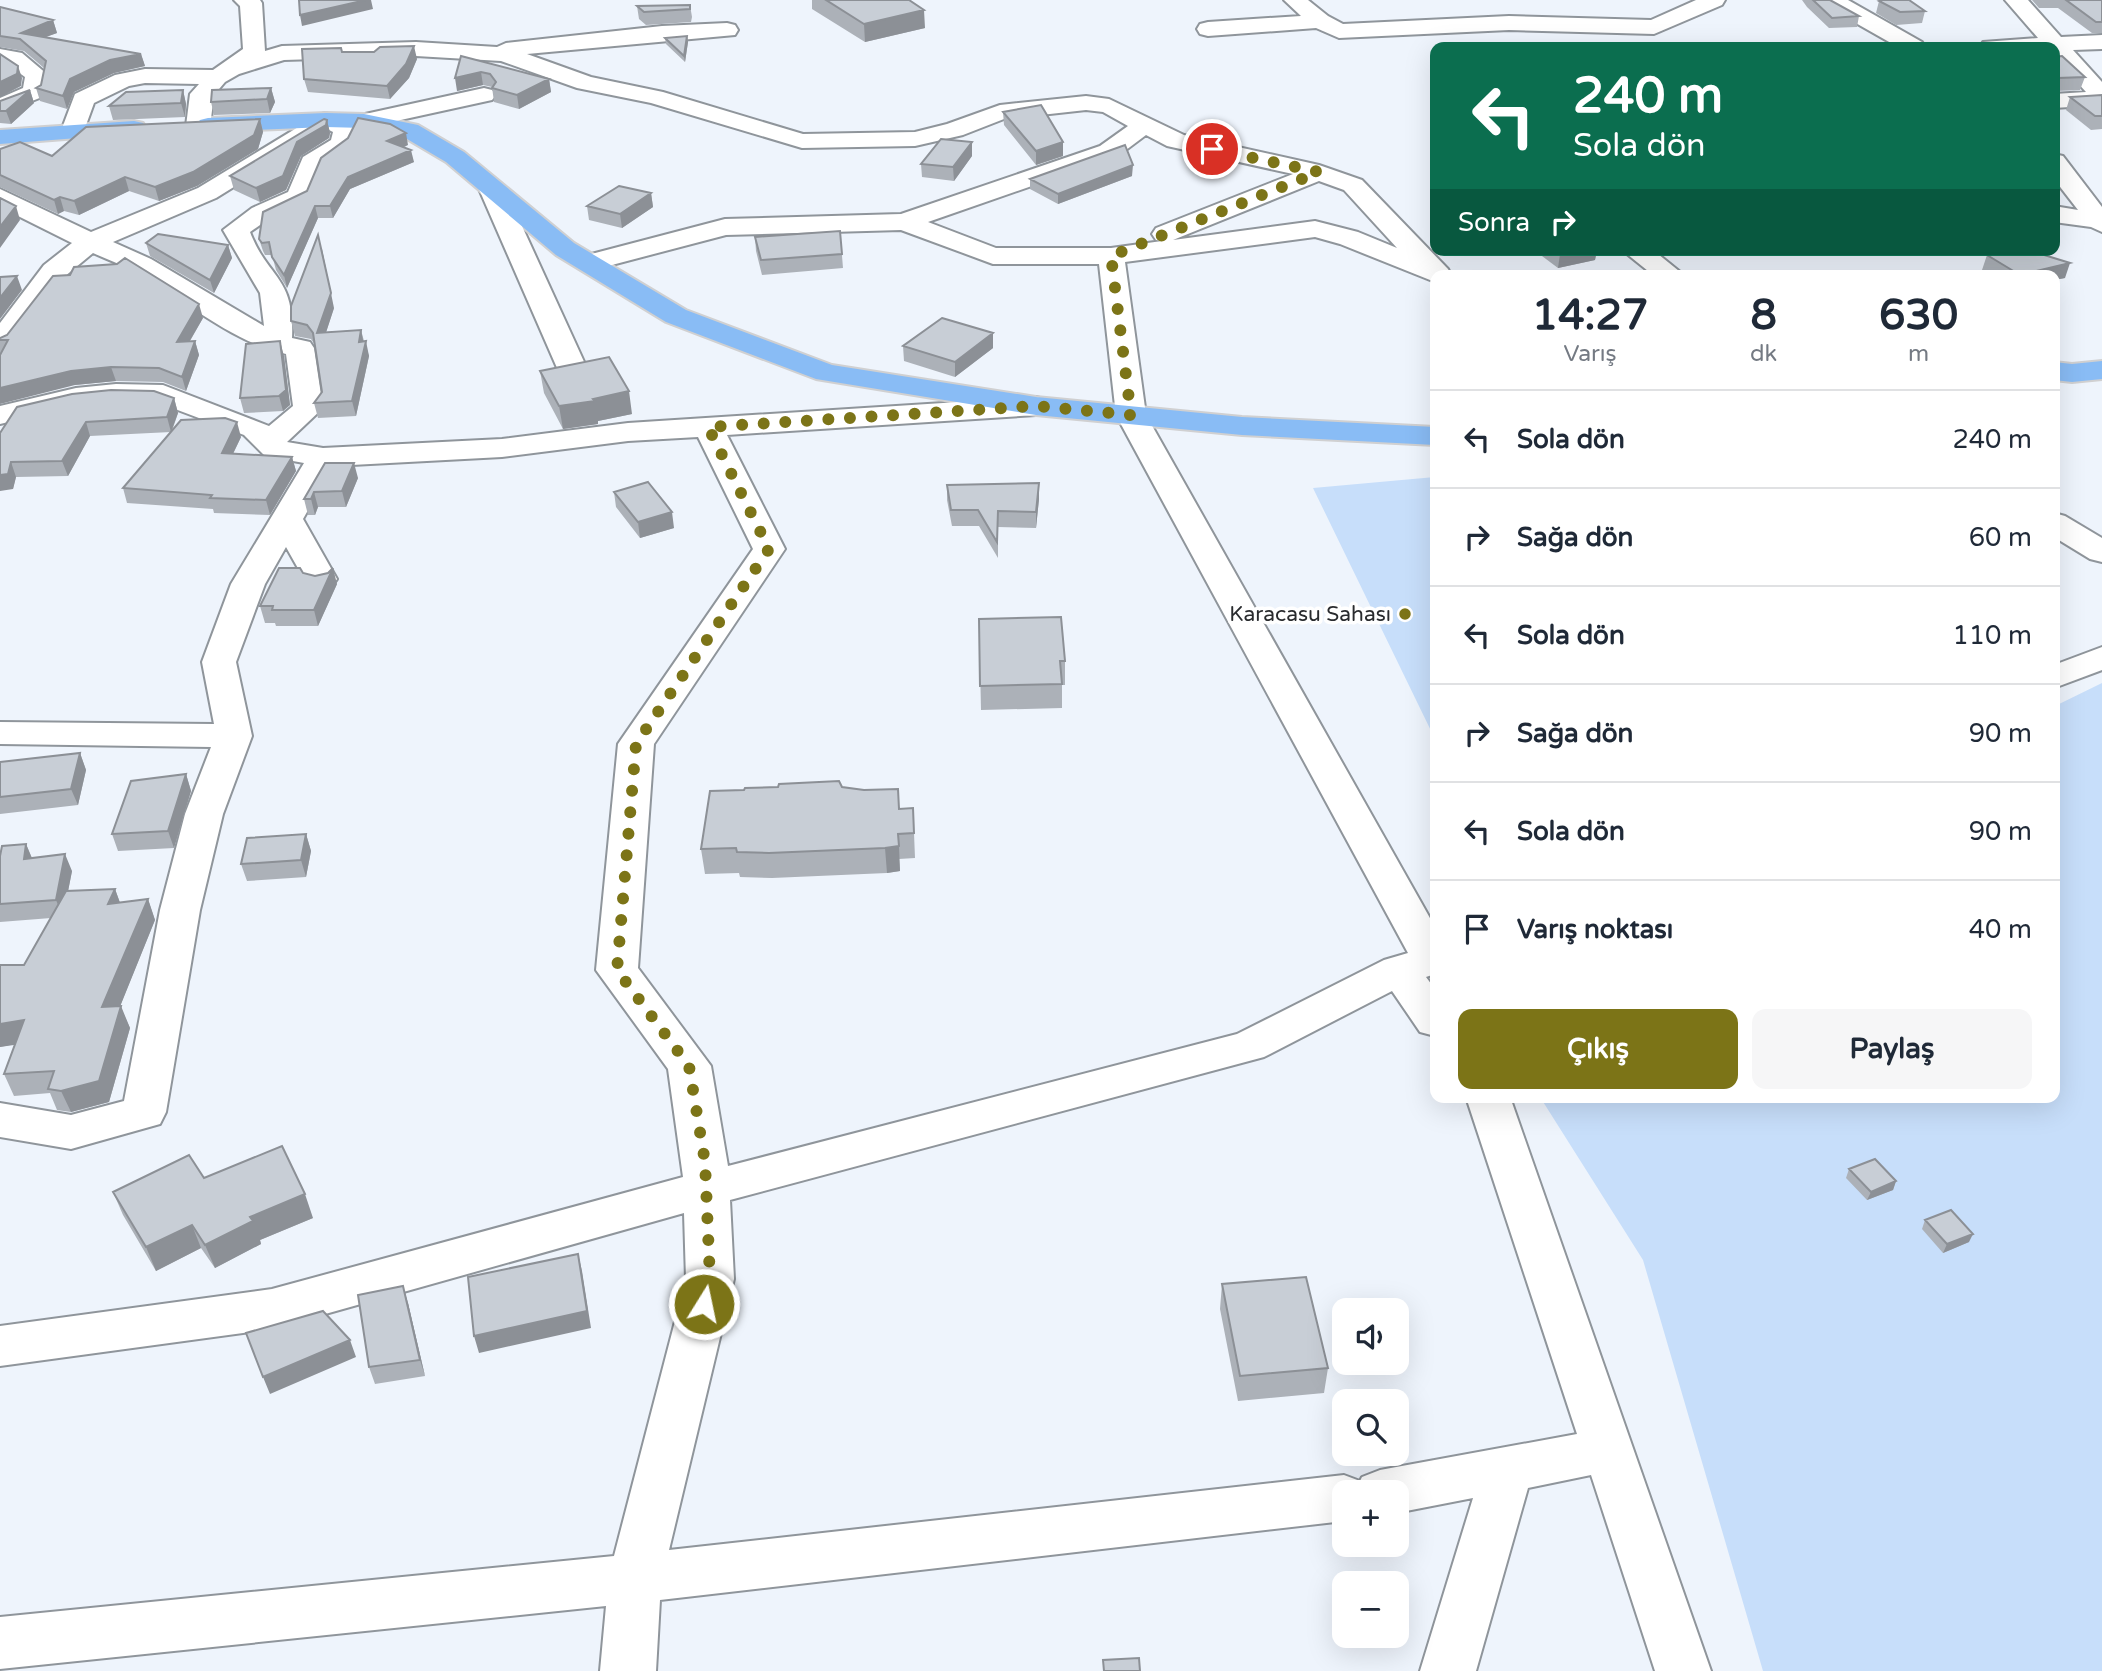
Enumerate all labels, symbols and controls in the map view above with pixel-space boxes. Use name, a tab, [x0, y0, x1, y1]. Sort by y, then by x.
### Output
text: 240 m	[1573, 67, 1723, 126]
icon: left	[1458, 70, 1549, 161]
pin	[1182, 119, 1242, 179]
text: Sola dön	[1573, 127, 1706, 165]
icon: arrive	[1193, 130, 1231, 168]
icon: right	[1544, 203, 1582, 241]
text: Sonra	[1458, 207, 1530, 238]
text: 14:27	[1532, 290, 1648, 341]
text: 8	[1750, 290, 1777, 341]
text: 630	[1879, 290, 1958, 341]
text: Varış	[1563, 340, 1617, 368]
text: dk	[1750, 340, 1777, 368]
text: m	[1908, 340, 1929, 368]
icon: left	[1458, 420, 1496, 458]
text: Sola dön	[1517, 424, 1625, 455]
text: 240 m	[1952, 424, 2032, 455]
icon: right	[1458, 518, 1496, 556]
text: Sağa dön	[1517, 522, 1633, 553]
text: 60 m	[1969, 522, 2032, 553]
place label: Karacasu Sahası	[1229, 602, 1391, 627]
marker: Karacasu Sahası	[1397, 606, 1413, 622]
icon: left	[1458, 616, 1496, 654]
text: Sola dön	[1517, 620, 1625, 651]
text: 110 m	[1952, 620, 2032, 651]
icon: right	[1458, 714, 1496, 752]
text: Sağa dön	[1517, 718, 1633, 749]
text: 90 m	[1969, 718, 2032, 749]
icon: left	[1458, 812, 1496, 850]
text: Sola dön	[1517, 816, 1625, 847]
text: 90 m	[1969, 816, 2032, 847]
icon: arrive	[1458, 910, 1496, 948]
text: Varış noktası	[1517, 914, 1673, 945]
text: 40 m	[1969, 914, 2032, 945]
button: Çıkış	[1458, 1009, 1738, 1089]
button: Paylaş	[1752, 1009, 2032, 1089]
position arrow	[667, 1267, 741, 1341]
map controls	[1332, 1298, 1409, 1648]
button: sound	[1332, 1298, 1409, 1375]
button: search	[1332, 1389, 1409, 1466]
button: +	[1332, 1480, 1409, 1557]
button: −	[1332, 1571, 1409, 1648]

